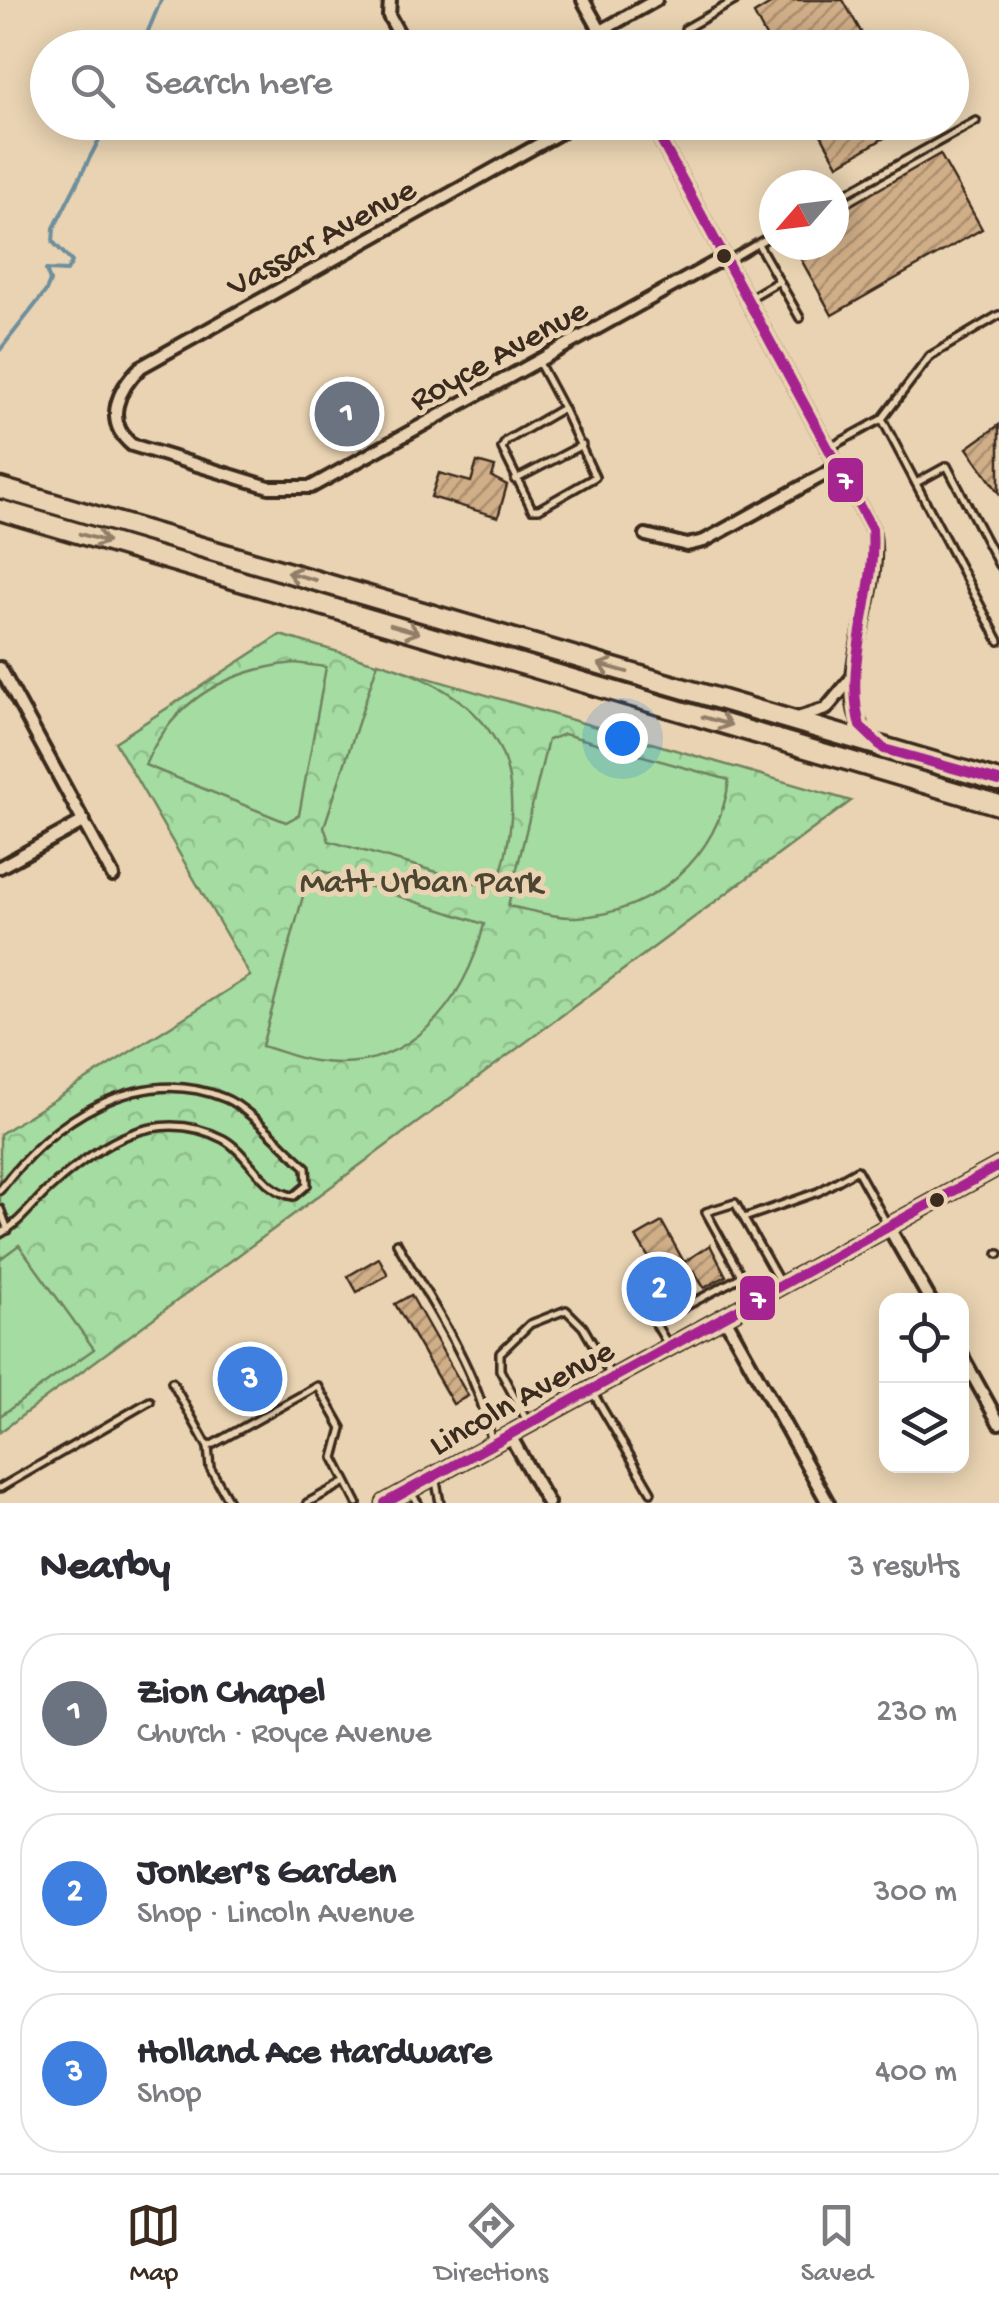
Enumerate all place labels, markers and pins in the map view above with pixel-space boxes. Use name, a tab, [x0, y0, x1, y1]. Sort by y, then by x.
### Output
unlabelled marker	[714, 246, 734, 266]
pin: 1	[314, 376, 380, 452]
unlabelled marker	[927, 1190, 947, 1210]
pin: 2	[626, 1252, 692, 1326]
pin: 3	[218, 1342, 282, 1416]

